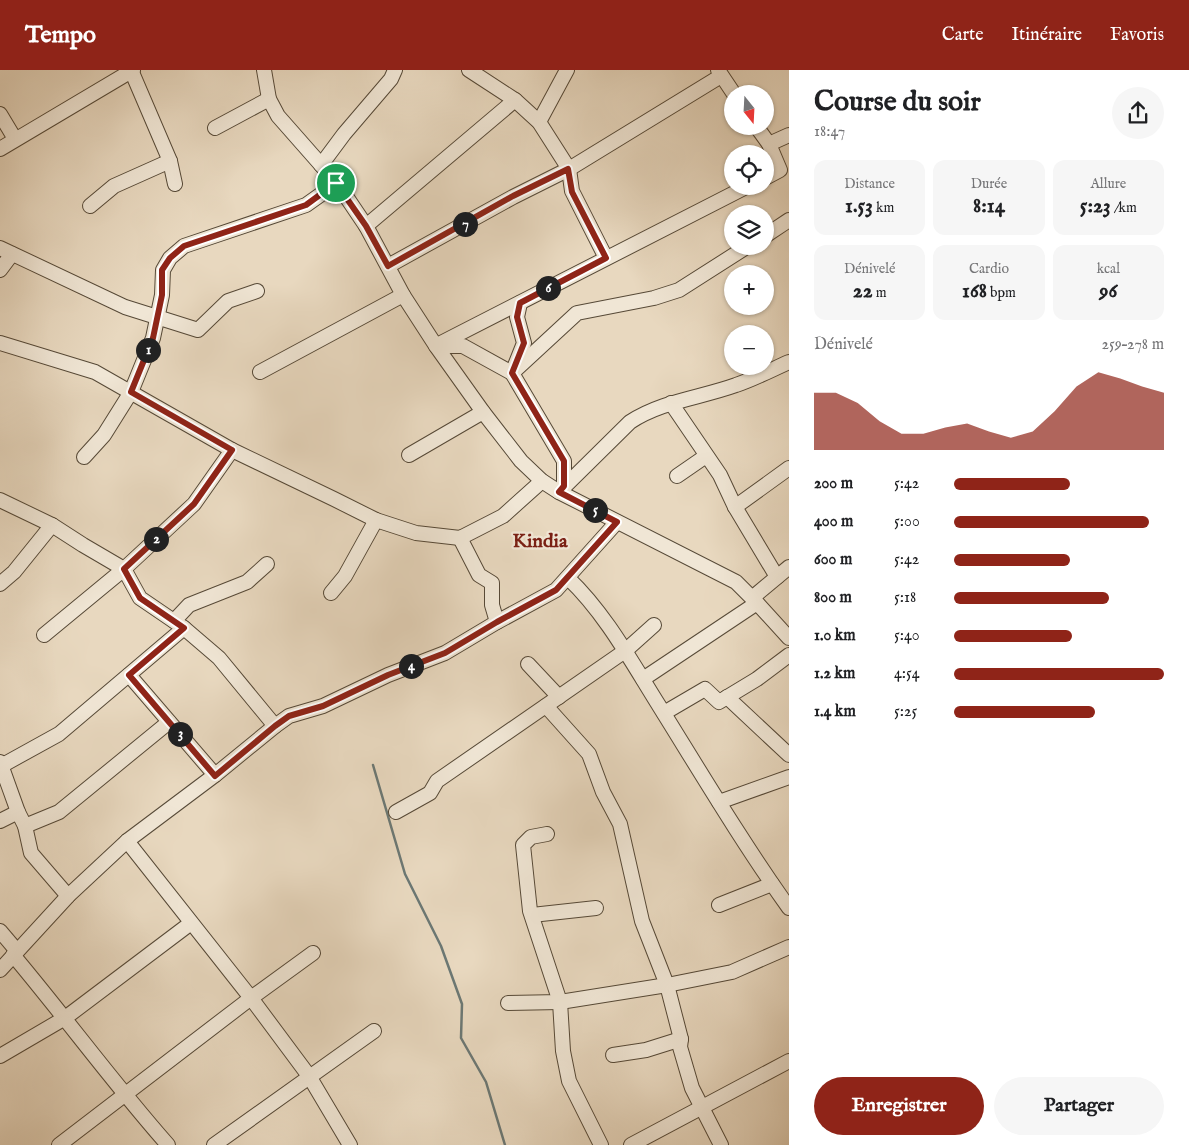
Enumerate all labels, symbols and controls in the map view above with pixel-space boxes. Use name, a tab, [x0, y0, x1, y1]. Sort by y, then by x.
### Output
text: Tempo	[25, 20, 96, 51]
text: Carte	[942, 24, 984, 47]
text: Itinéraire	[1012, 24, 1082, 47]
text: Favoris	[1110, 24, 1164, 47]
north arrow	[724, 85, 774, 135]
map controls	[724, 85, 774, 375]
text: Course du soir	[814, 85, 981, 120]
button: share	[1112, 87, 1164, 139]
text: 18:47	[814, 122, 845, 142]
button: locate	[724, 145, 774, 195]
pin	[315, 162, 357, 204]
icon: arrive	[322, 169, 350, 197]
text: Distance	[844, 175, 895, 193]
text: Durée	[971, 175, 1007, 193]
text: Allure	[1090, 175, 1126, 193]
text: 1.53	[845, 193, 873, 220]
text: 8:14	[973, 193, 1005, 220]
text: 5:23	[1080, 193, 1111, 220]
text: km	[873, 199, 894, 217]
text: /km	[1111, 199, 1137, 217]
button: layers	[724, 205, 774, 255]
pin: 7	[452, 212, 478, 236]
text: 7	[462, 215, 469, 233]
text: Dénivelé	[844, 260, 895, 278]
text: Cardio	[969, 260, 1009, 278]
text: kcal	[1097, 260, 1120, 278]
button: +	[724, 265, 774, 315]
pin: 6	[536, 276, 560, 300]
text: 22	[853, 278, 873, 305]
text: 168	[962, 278, 987, 305]
text: 96	[1099, 278, 1117, 305]
text: 6	[546, 279, 551, 297]
text: m	[873, 284, 886, 302]
text: bpm	[987, 284, 1016, 302]
button: −	[724, 325, 774, 375]
text: Dénivelé	[814, 335, 873, 355]
text: 259–278 m	[1101, 335, 1164, 355]
pin: 1	[136, 338, 160, 362]
text: 1	[146, 341, 151, 359]
text: 200 m	[814, 474, 853, 494]
text: 5:42	[894, 474, 919, 494]
pin: 5	[582, 498, 608, 522]
text: 5	[593, 501, 598, 519]
text: 400 m	[814, 512, 853, 532]
text: 5:00	[894, 512, 920, 532]
pin: 2	[144, 526, 168, 552]
district label: Kindia	[512, 529, 568, 554]
text: 2	[153, 530, 160, 548]
text: 600 m	[814, 550, 852, 570]
text: 5:42	[894, 550, 919, 570]
text: 800 m	[814, 588, 852, 608]
text: 5:18	[894, 588, 916, 608]
text: 1.0 km	[814, 626, 856, 646]
text: 5:40	[894, 626, 920, 646]
pin: 4	[398, 654, 424, 678]
text: 4	[408, 657, 415, 675]
text: 1.2 km	[814, 664, 855, 684]
text: 4:54	[894, 664, 920, 684]
text: 1.4 km	[814, 702, 856, 722]
text: 5:25	[894, 702, 917, 722]
pin: 3	[168, 722, 192, 746]
text: 3	[178, 725, 183, 743]
button: Enregistrer	[814, 1077, 984, 1135]
button: Partager	[994, 1077, 1164, 1135]

